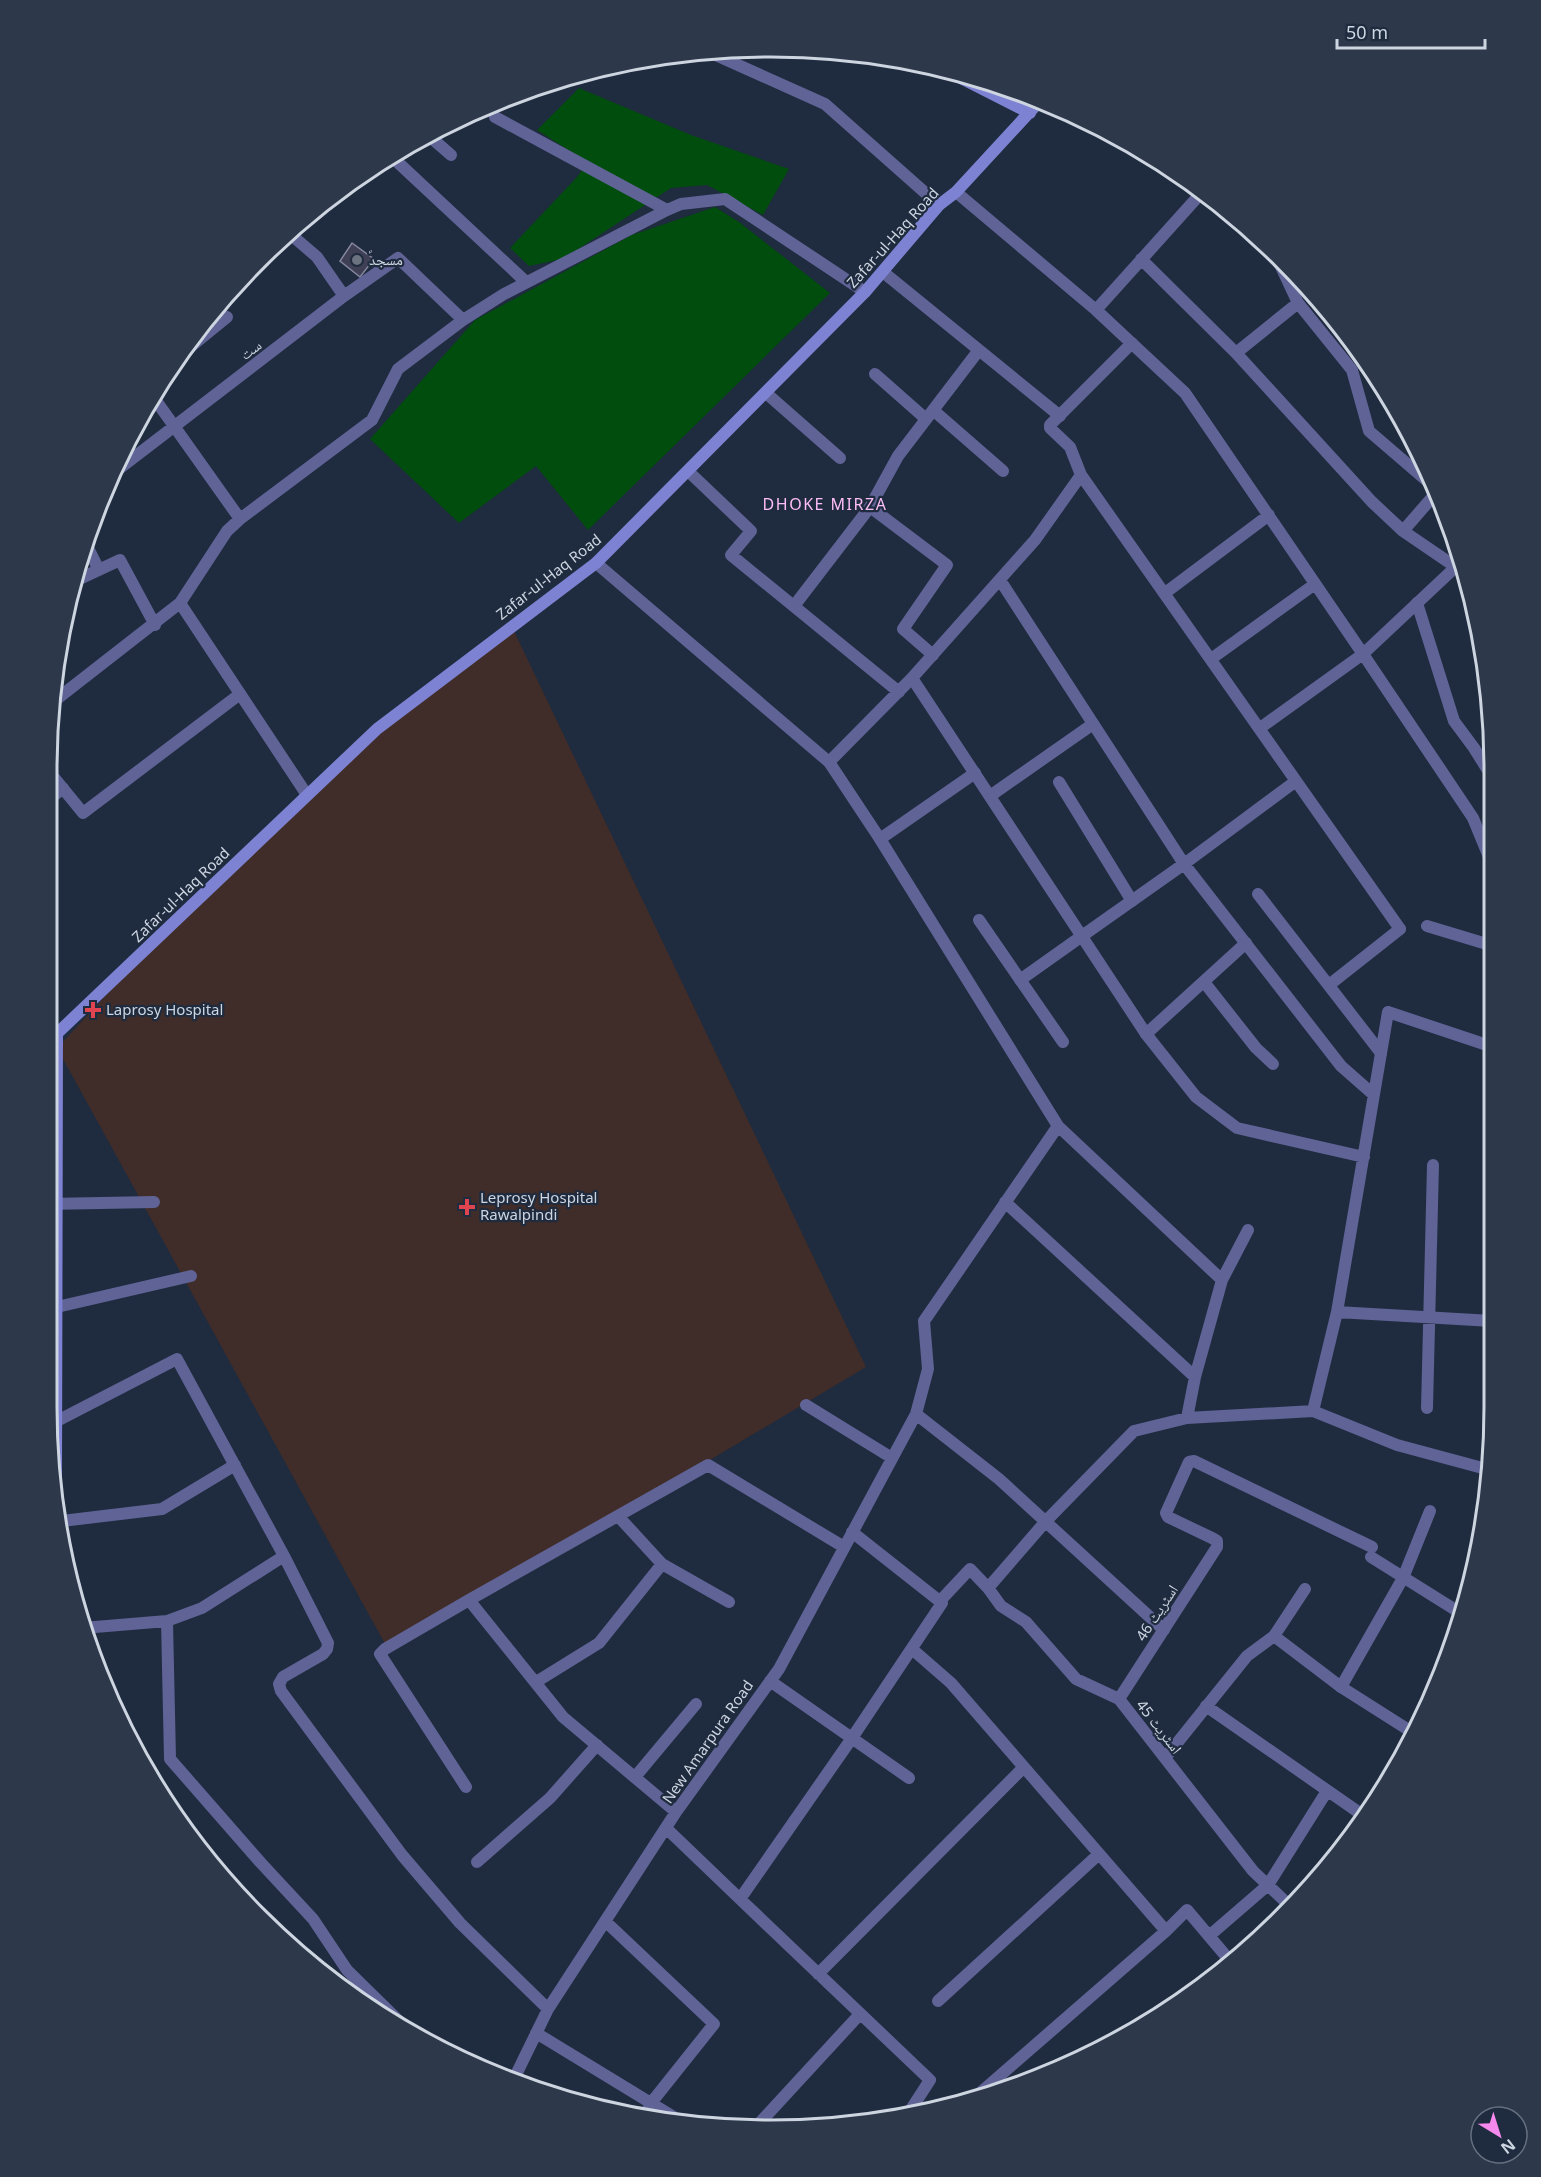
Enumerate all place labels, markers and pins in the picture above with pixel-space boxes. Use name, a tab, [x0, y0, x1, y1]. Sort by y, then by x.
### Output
place label: ؐمسجد	[369, 249, 403, 269]
marker: ؐمسجد	[350, 253, 364, 267]
place label: Laprosy Hospital	[106, 999, 223, 1019]
marker: Laprosy Hospital	[84, 1001, 102, 1019]
place label: Leprosy Hospital Rawalpindi	[480, 1187, 597, 1224]
marker: Leprosy Hospital Rawalpindi	[458, 1198, 476, 1216]

